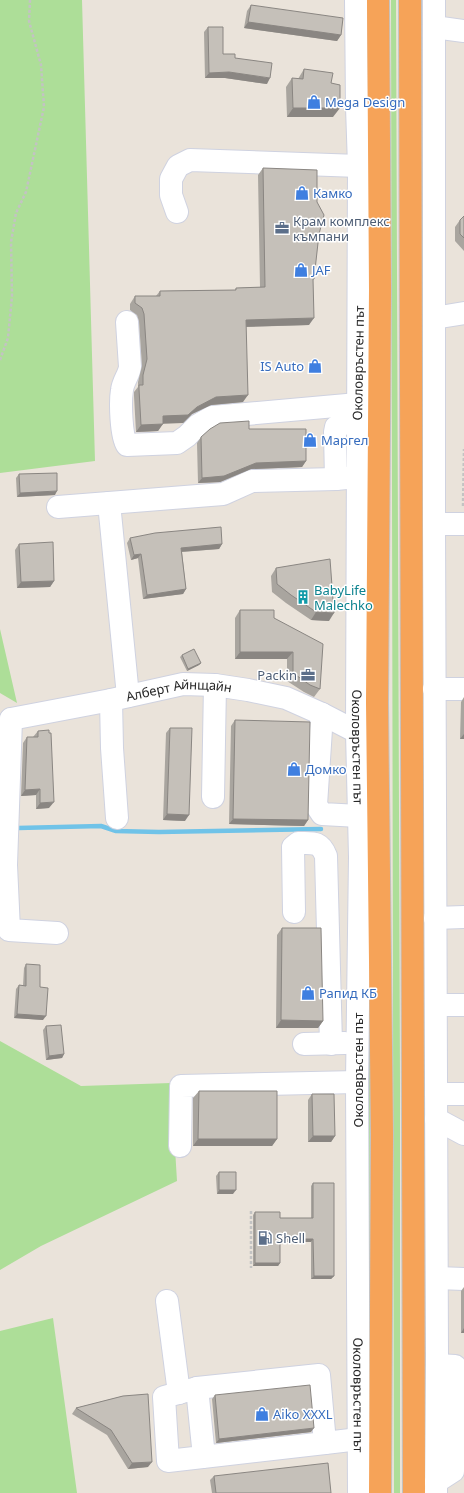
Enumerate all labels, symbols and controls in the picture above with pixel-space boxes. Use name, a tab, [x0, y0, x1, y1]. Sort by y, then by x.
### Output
place label: Mega Design	[325, 93, 405, 111]
shop icon: Mega Design	[306, 94, 322, 110]
place label: Камко	[313, 184, 353, 202]
shop icon: Камко	[294, 185, 310, 201]
place label: Крам комплекс къмпани	[293, 212, 390, 245]
office icon: Крам комплекс къмпани	[274, 220, 290, 236]
place label: JAF	[310, 261, 331, 279]
shop icon: JAF	[293, 262, 309, 278]
street label: Околовръстен път	[348, 305, 368, 421]
place label: IS Auto	[260, 357, 304, 375]
shop icon: IS Auto	[307, 358, 323, 374]
place label: Маргел	[321, 431, 368, 449]
shop icon: Маргел	[302, 432, 318, 448]
place label: BabyLife Malechko	[314, 581, 373, 614]
building icon: BabyLife Malechko	[295, 589, 311, 605]
place label: Packin	[257, 666, 297, 684]
office icon: Packin	[300, 667, 316, 683]
street label: Алберт Айнщайн	[124, 675, 233, 705]
street label: Околовръстен път	[348, 689, 368, 805]
place label: Домко	[305, 760, 347, 778]
shop icon: Домко	[286, 761, 302, 777]
place label: Рапид КБ	[319, 984, 377, 1002]
shop icon: Рапид КБ	[300, 985, 316, 1001]
street label: Околовръстен път	[349, 1013, 367, 1127]
place label: Shell	[276, 1229, 305, 1247]
fuel station icon: Shell	[257, 1230, 273, 1246]
street label: Околовръстен път	[349, 1337, 368, 1452]
place label: Aiko XXXL	[273, 1405, 333, 1423]
shop icon: Aiko XXXL	[254, 1406, 270, 1422]

